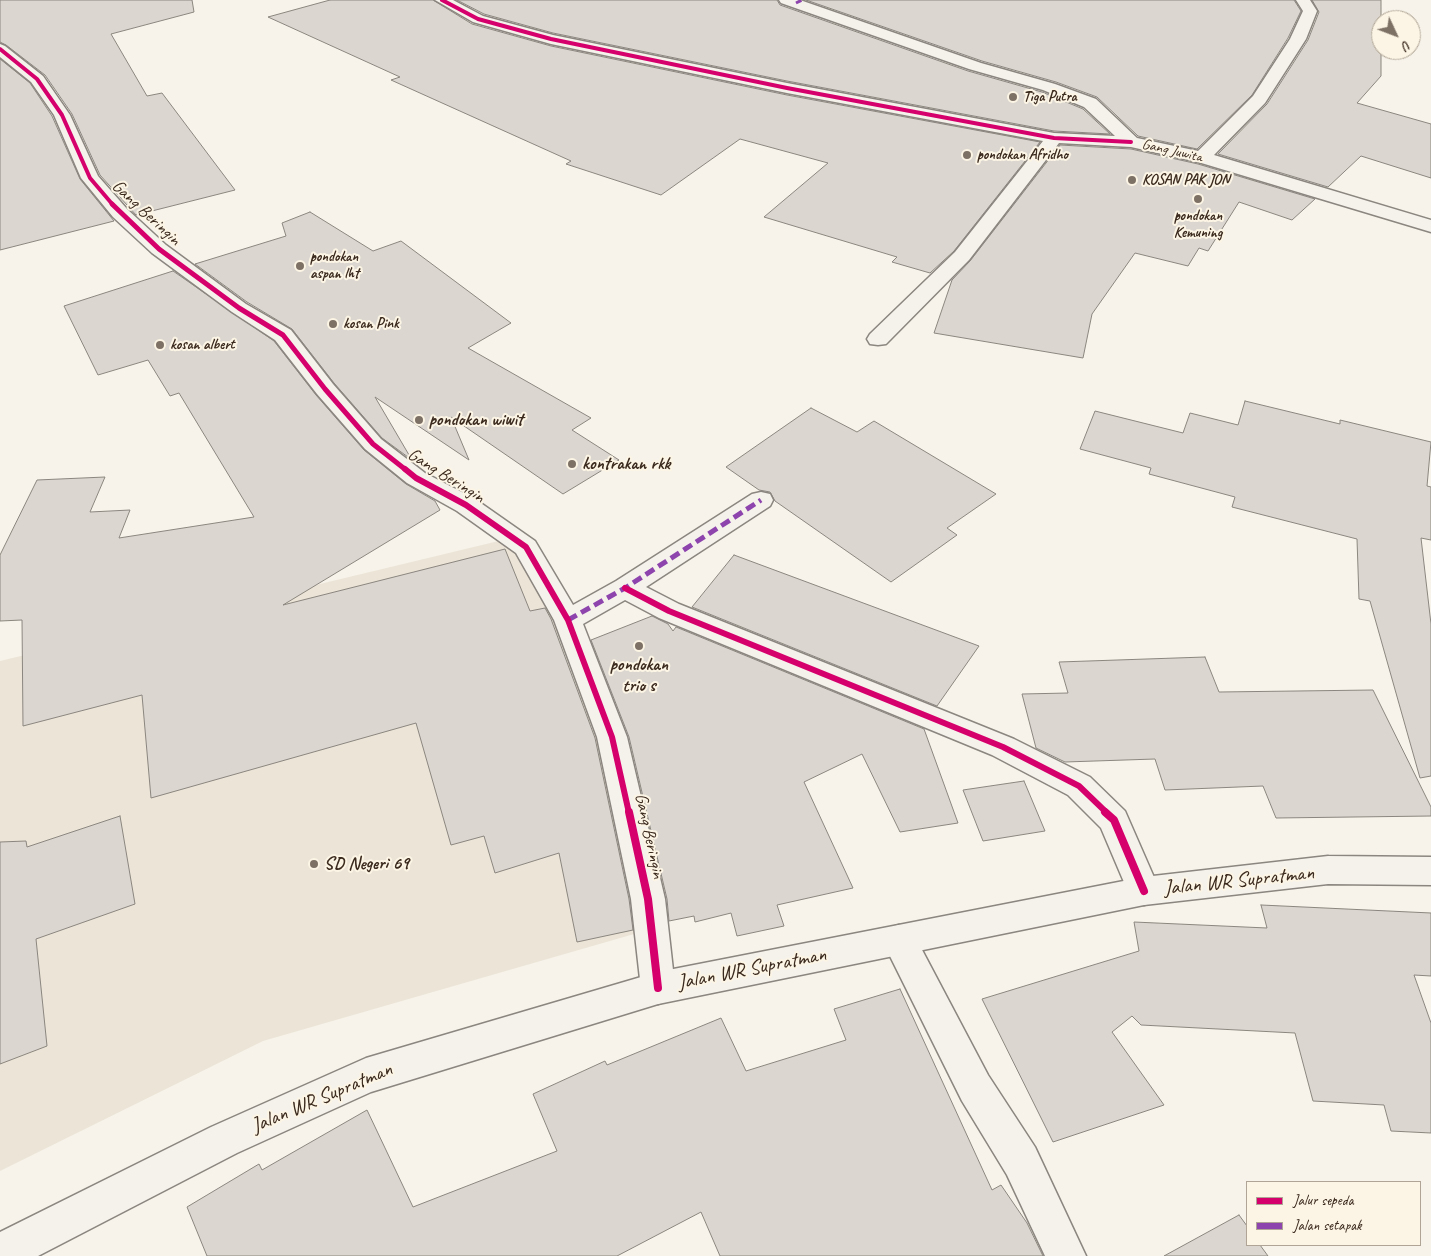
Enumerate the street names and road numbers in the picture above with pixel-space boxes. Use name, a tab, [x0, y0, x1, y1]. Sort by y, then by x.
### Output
street label: Gang Juwita	[1140, 135, 1204, 167]
street label: Gang Beringin	[107, 176, 185, 250]
street label: Gang Beringin	[404, 444, 488, 508]
street label: Gang Beringin	[629, 791, 669, 881]
street label: Jalan WR Supratman	[1163, 861, 1315, 901]
street label: Jalan WR Supratman	[676, 942, 828, 996]
street label: Jalan WR Supratman	[248, 1057, 396, 1139]

